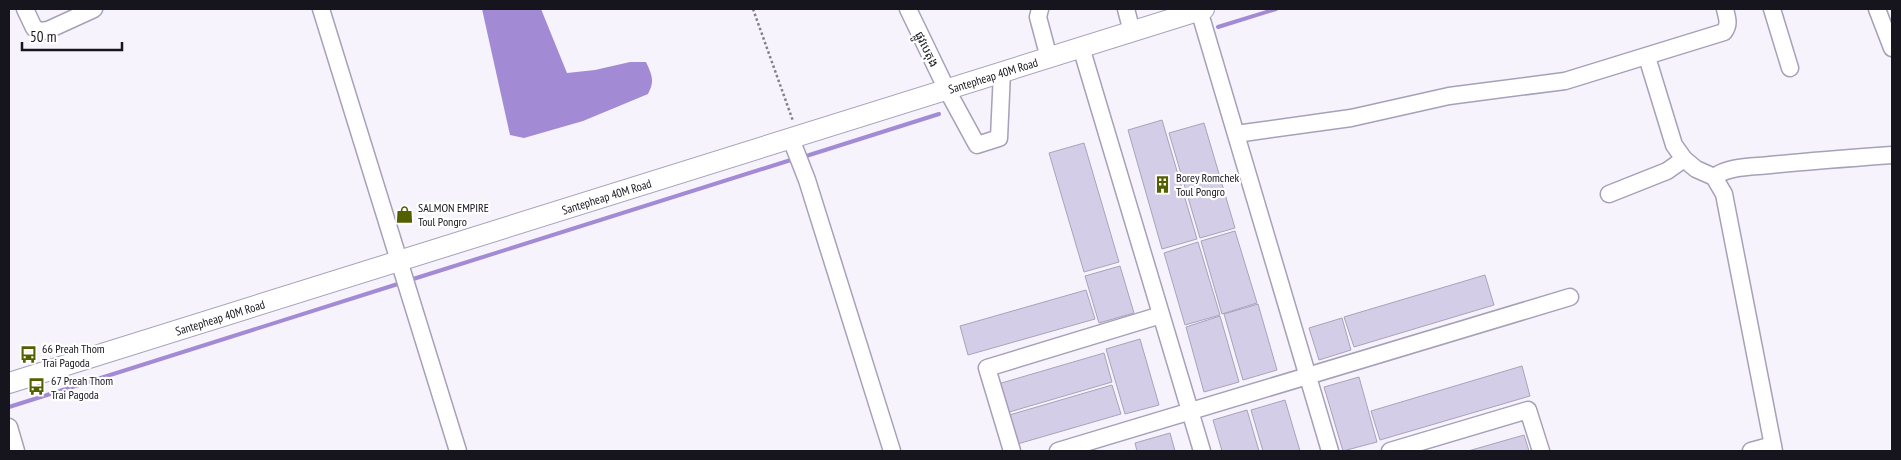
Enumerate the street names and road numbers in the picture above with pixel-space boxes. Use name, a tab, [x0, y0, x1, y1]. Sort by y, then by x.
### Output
street label: ផ្លូវបេតុង	[909, 29, 942, 71]
street label: Santepheap 40M Road	[946, 54, 1040, 96]
street label: Santepheap 40M Road	[560, 175, 653, 217]
street label: Santepheap 40M Road	[173, 296, 267, 338]

